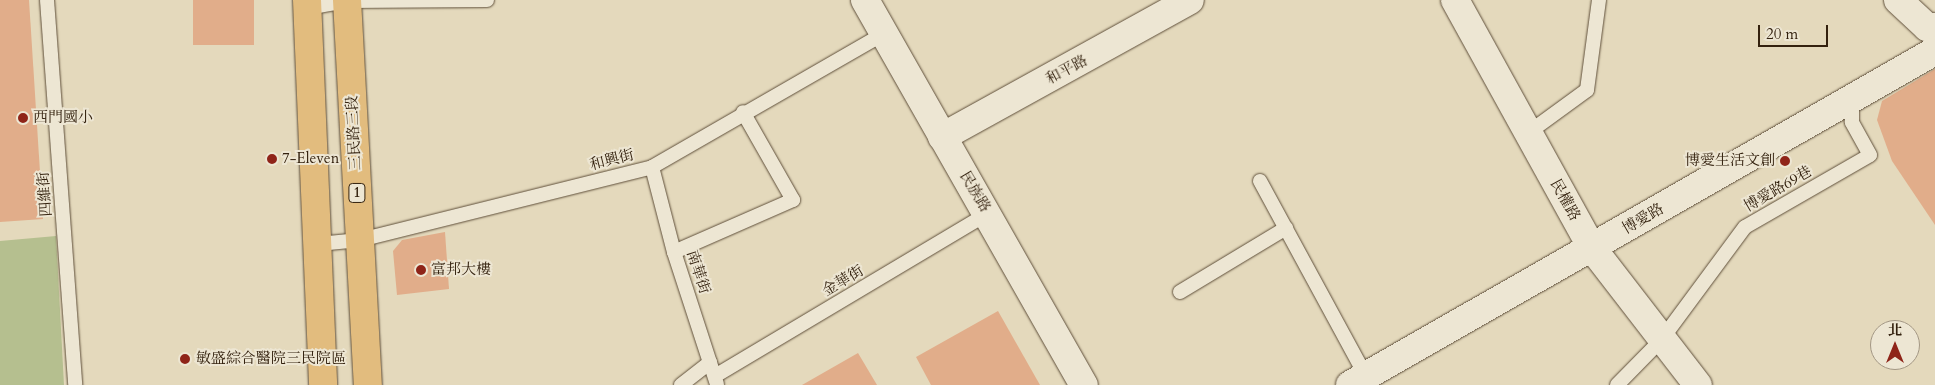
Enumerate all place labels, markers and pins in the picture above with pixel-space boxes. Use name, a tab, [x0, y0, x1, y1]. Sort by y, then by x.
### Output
place label: 西門國小	[33, 109, 93, 127]
marker: 西門國小	[17, 112, 29, 124]
place label: 7-Eleven	[282, 150, 339, 168]
place label: 博愛生活文創	[1685, 152, 1775, 170]
marker: 7-Eleven	[266, 153, 278, 165]
marker: 博愛生活文創	[1779, 155, 1791, 167]
place label: 富邦大樓	[431, 261, 491, 279]
marker: 富邦大樓	[415, 264, 427, 276]
place label: 敏盛綜合醫院三民院區	[196, 350, 346, 368]
marker: 敏盛綜合醫院三民院區	[178, 352, 192, 366]

